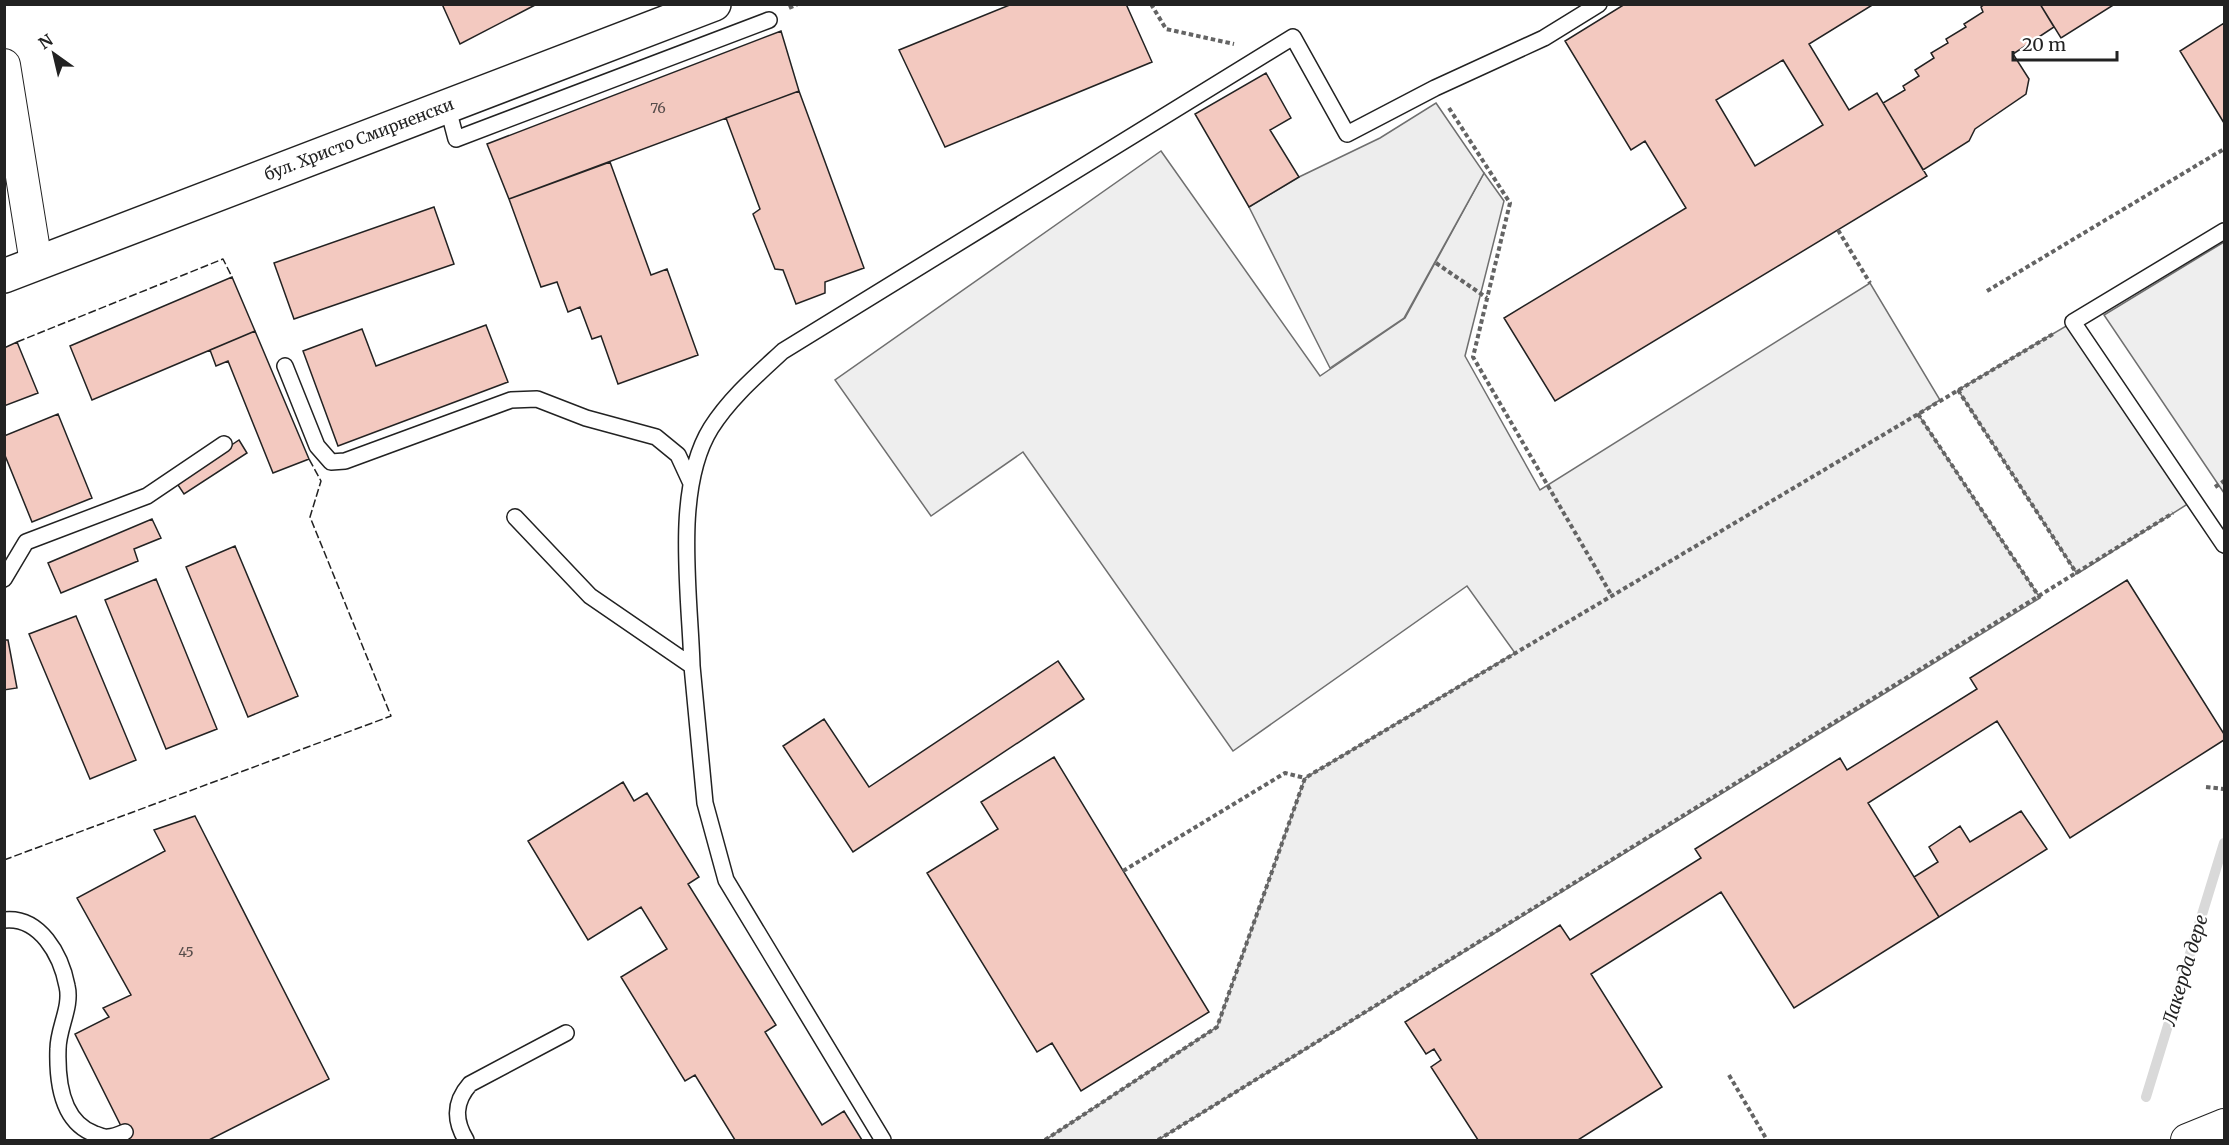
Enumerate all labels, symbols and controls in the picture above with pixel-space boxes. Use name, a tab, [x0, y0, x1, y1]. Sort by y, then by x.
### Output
north arrow	[24, 24, 84, 84]
scale bar	[2013, 24, 2116, 62]
text: N	[35, 30, 57, 53]
text: 20 m	[2022, 33, 2066, 56]
street label: бул. Христо Смирненски	[262, 94, 456, 184]
house number: 76	[650, 99, 666, 117]
water label: Лакерда дере	[2157, 912, 2213, 1029]
house number: 45	[178, 943, 194, 961]

